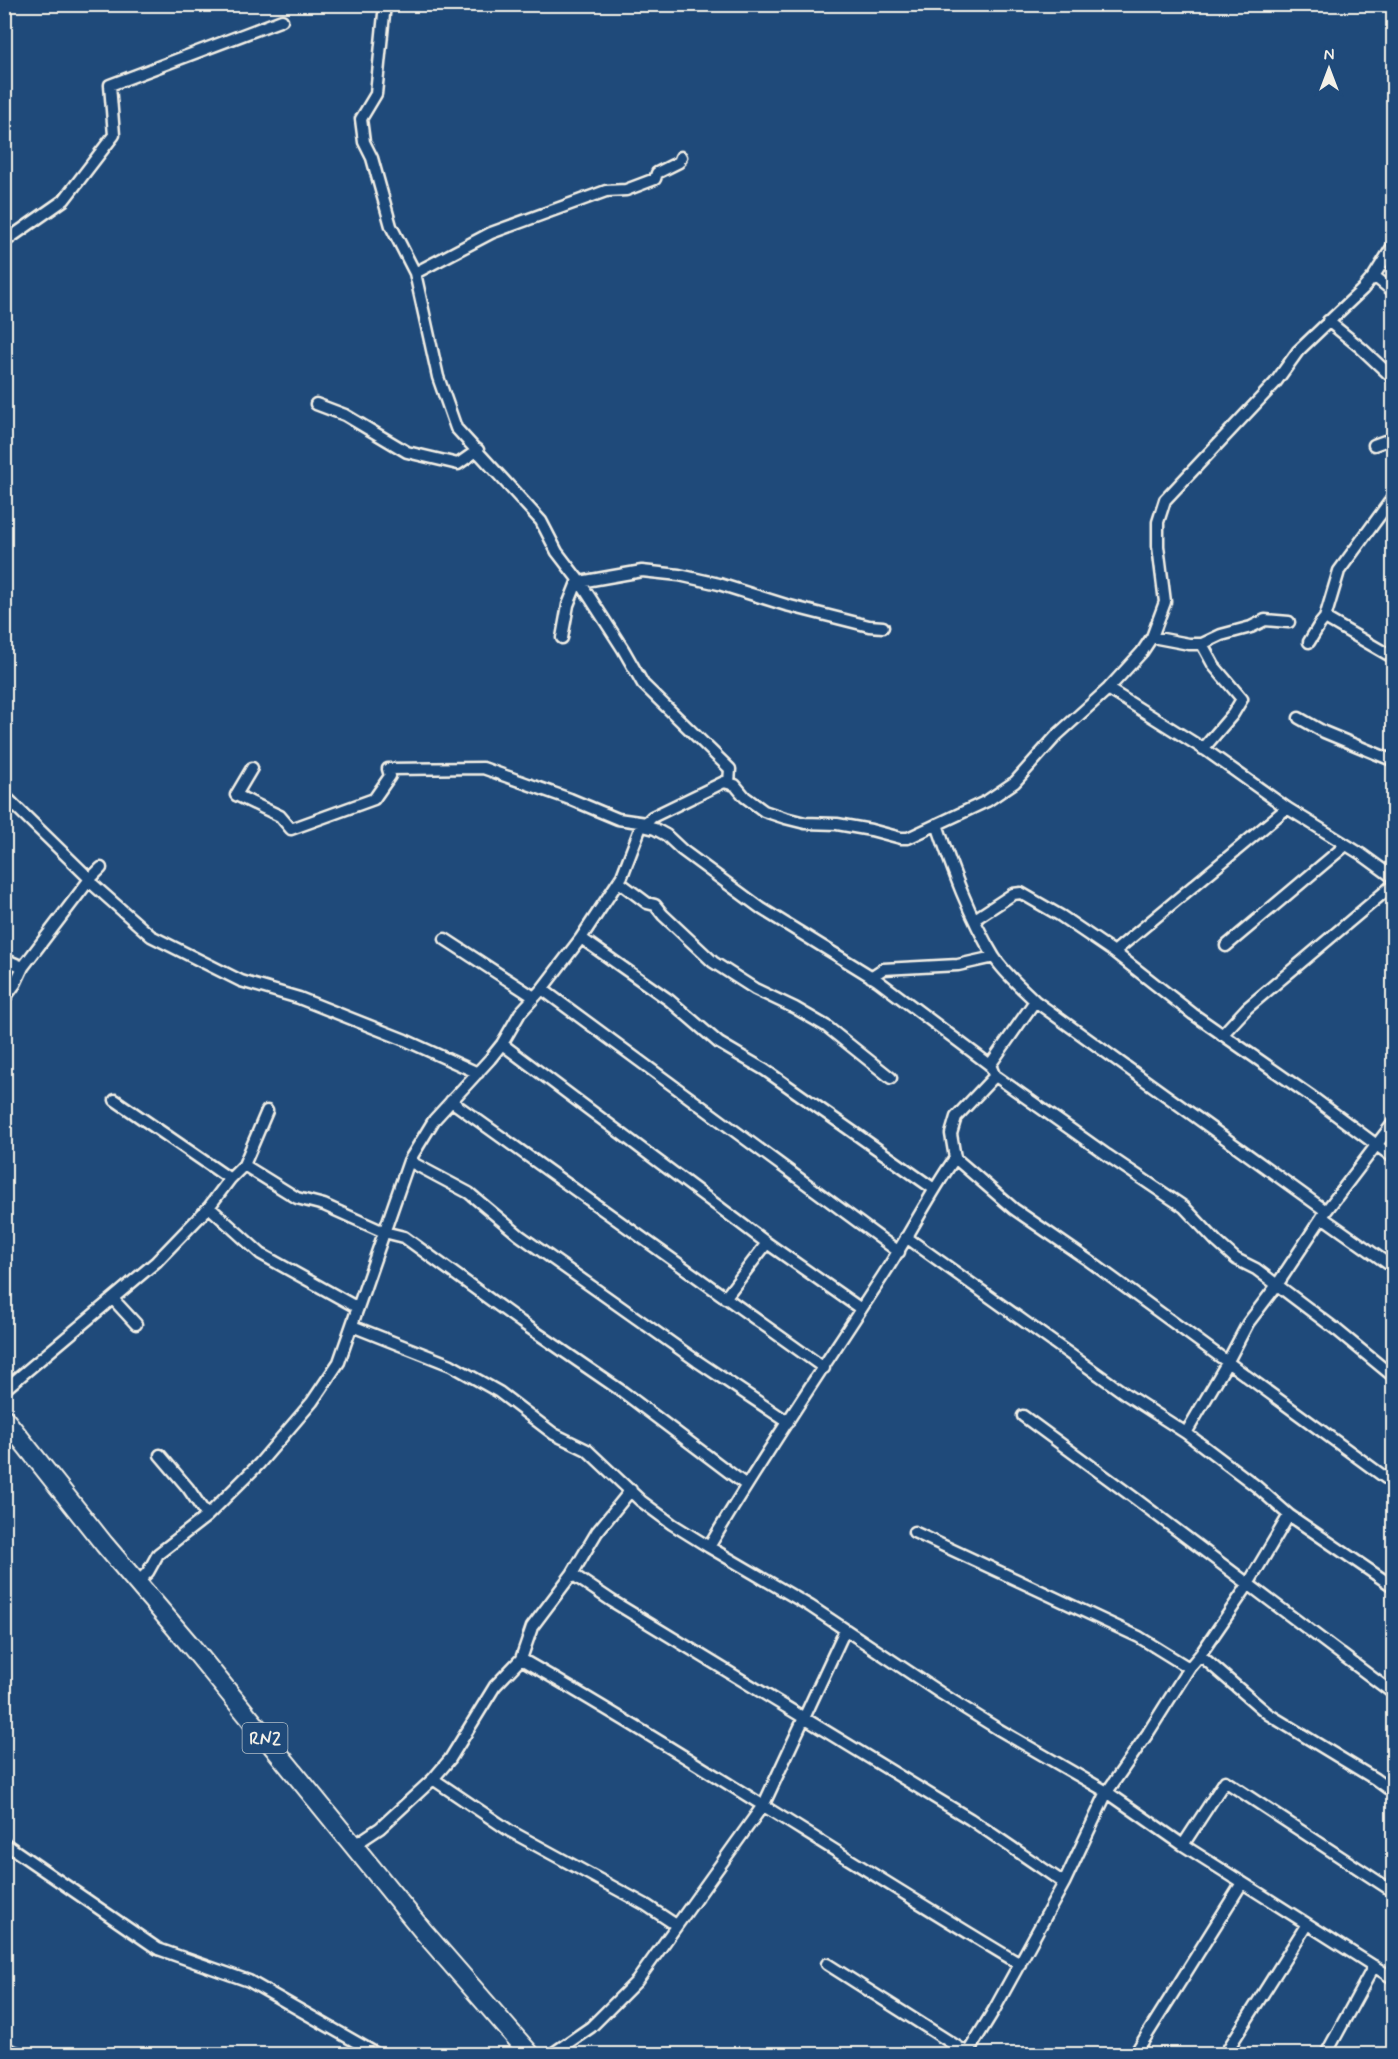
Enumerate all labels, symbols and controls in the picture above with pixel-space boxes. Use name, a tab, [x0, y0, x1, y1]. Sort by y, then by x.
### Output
north arrow	[1299, 39, 1359, 99]
text: N	[1324, 45, 1334, 66]
road number: RN2	[242, 1723, 288, 1753]

